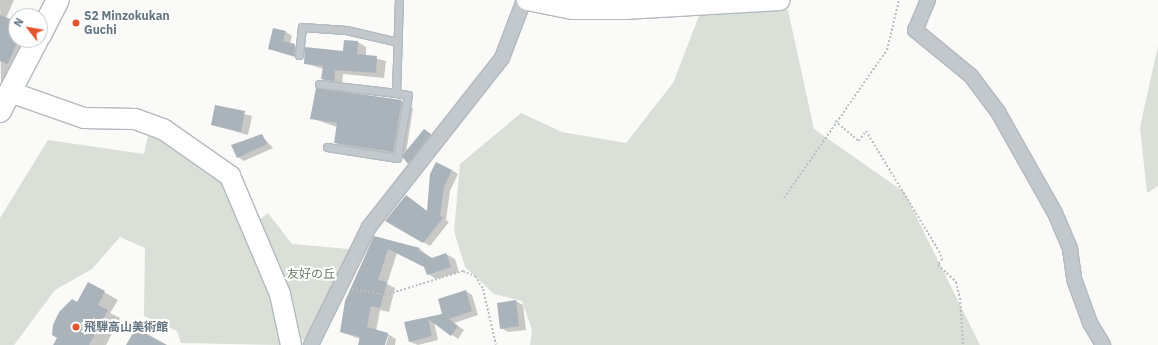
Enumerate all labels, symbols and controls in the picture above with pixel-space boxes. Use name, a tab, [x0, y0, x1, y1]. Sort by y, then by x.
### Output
north arrow	[8, 8, 48, 48]
place label: S2 Minzokukan Guchi	[84, 9, 170, 37]
text: N	[11, 15, 27, 29]
marker: S2 Minzokukan Guchi	[71, 18, 81, 28]
park label: 友好の丘	[287, 267, 335, 281]
place label: 飛騨高山美術館	[84, 320, 168, 334]
marker: 飛騨高山美術館	[71, 322, 81, 332]

